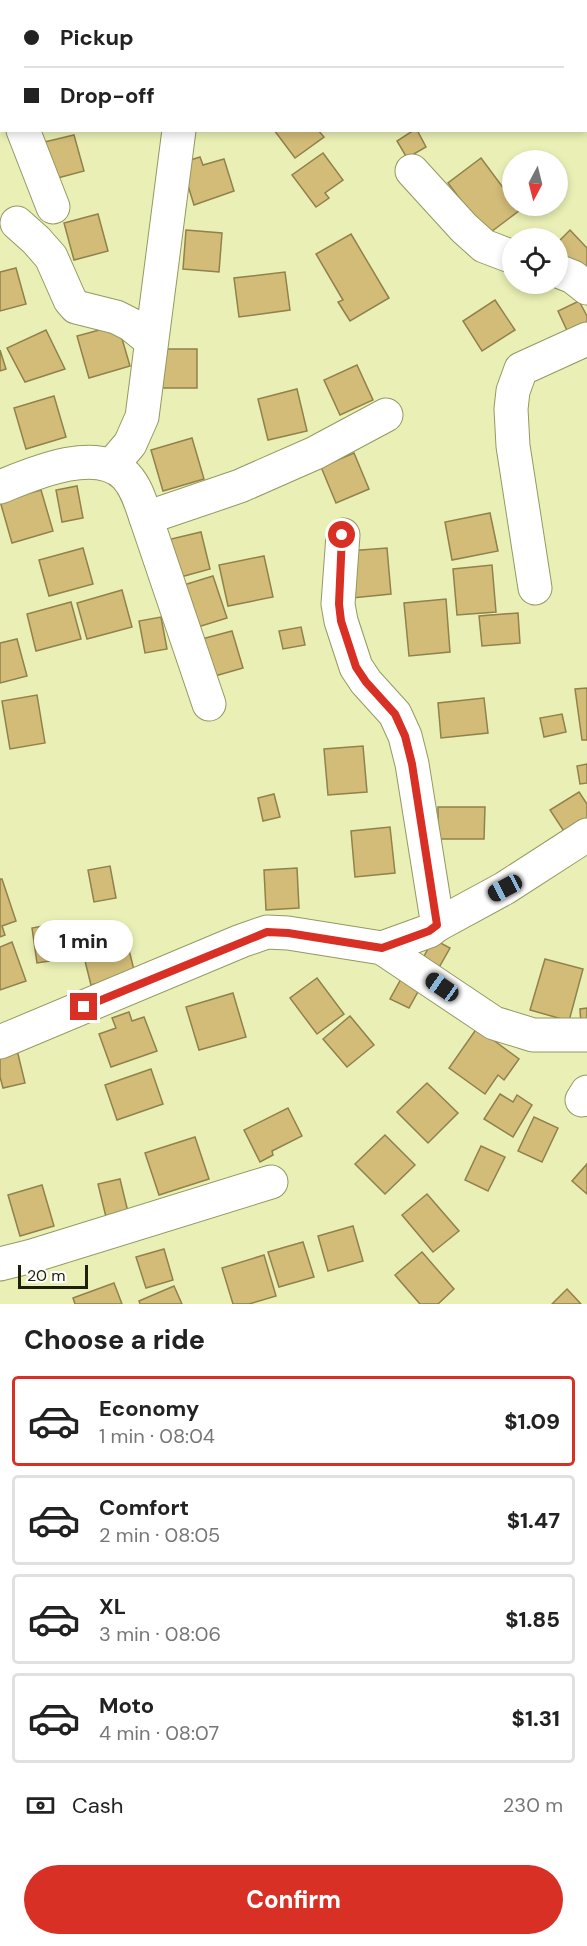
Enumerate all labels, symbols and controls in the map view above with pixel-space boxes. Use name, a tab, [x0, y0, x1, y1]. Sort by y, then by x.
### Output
text: Pickup	[60, 23, 134, 52]
text: Drop-off	[60, 81, 155, 110]
north arrow	[502, 150, 568, 216]
map controls	[502, 150, 568, 294]
button: locate	[502, 228, 568, 294]
route start	[328, 521, 355, 548]
car	[485, 872, 525, 904]
callout: 1 min	[34, 920, 134, 962]
text: 1 min	[59, 928, 108, 954]
car	[422, 969, 462, 1005]
route end	[70, 993, 97, 1020]
scale bar	[18, 1262, 88, 1290]
text: 20 m	[27, 1265, 66, 1286]
text: Choose a ride	[24, 1322, 205, 1357]
icon: car	[27, 1394, 81, 1448]
text: Economy	[99, 1394, 199, 1423]
text: $1.09	[504, 1407, 560, 1436]
text: 1 min · 08:04	[99, 1423, 215, 1449]
icon: car	[27, 1493, 81, 1547]
text: Comfort	[99, 1493, 189, 1522]
text: $1.47	[507, 1506, 560, 1535]
text: 2 min · 08:05	[99, 1522, 220, 1548]
icon: car	[27, 1592, 81, 1646]
text: XL	[99, 1592, 126, 1621]
text: $1.85	[505, 1605, 560, 1634]
text: 3 min · 08:06	[99, 1621, 221, 1647]
icon: car	[27, 1691, 81, 1745]
text: Moto	[99, 1691, 154, 1720]
text: $1.31	[512, 1704, 560, 1733]
text: 4 min · 08:07	[99, 1720, 219, 1746]
icon: cash	[24, 1789, 57, 1822]
text: Cash	[72, 1791, 123, 1820]
text: 230 m	[503, 1792, 563, 1818]
button: Confirm	[24, 1865, 563, 1934]

